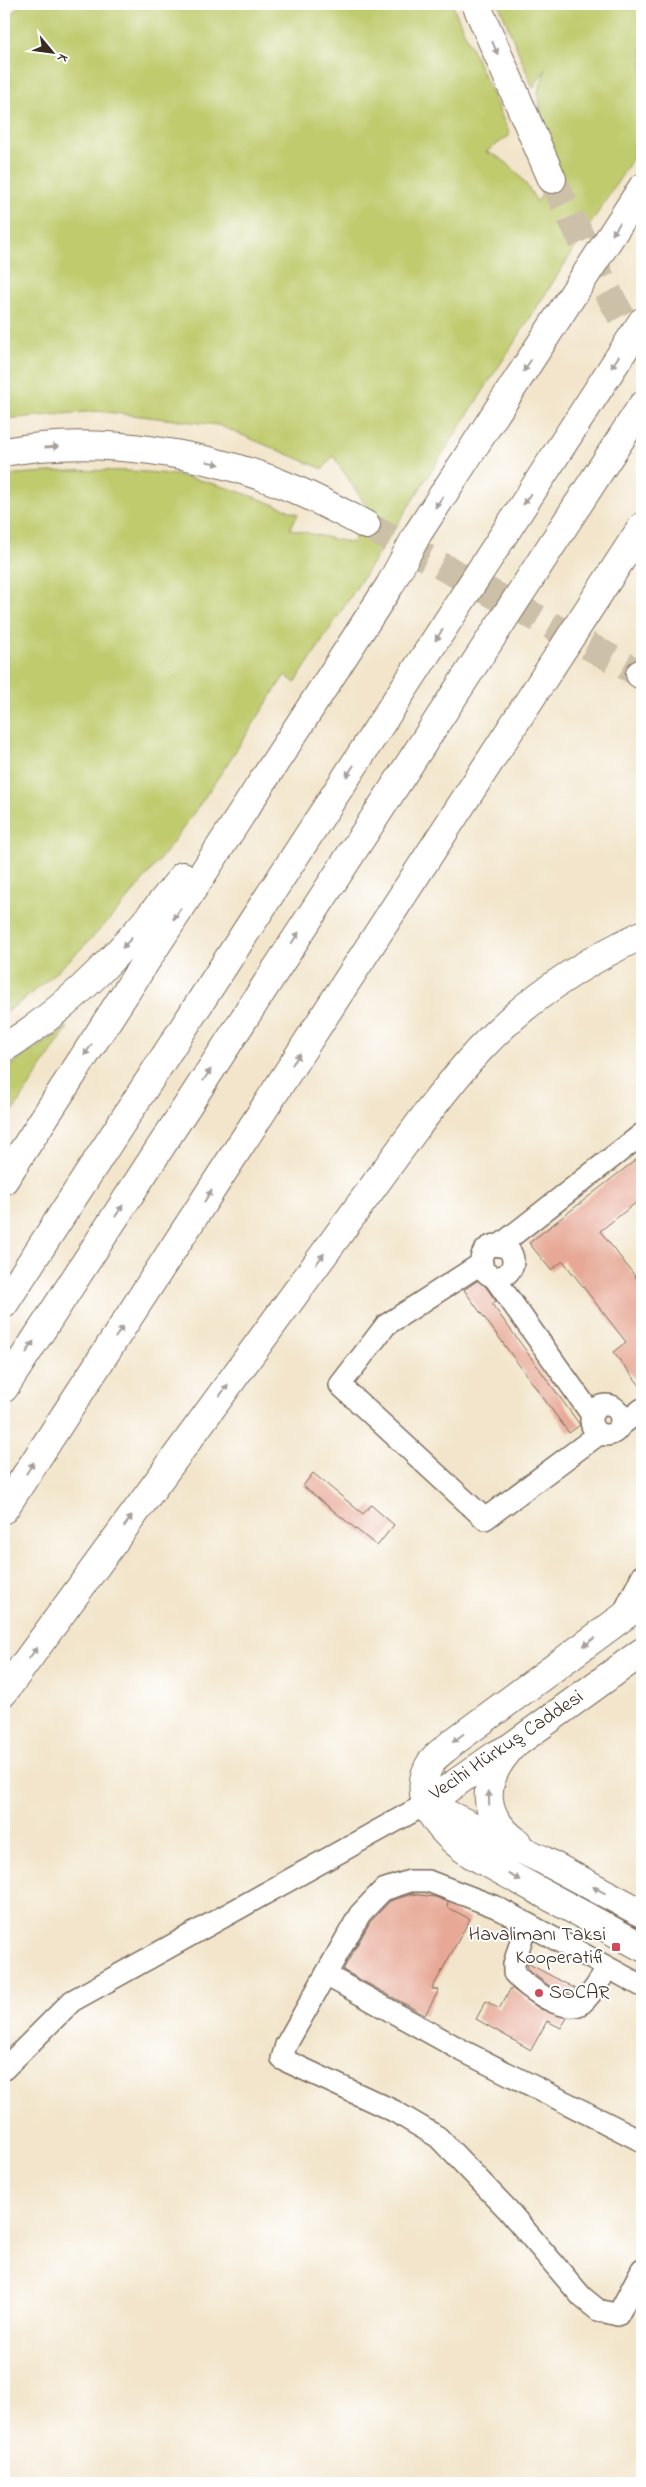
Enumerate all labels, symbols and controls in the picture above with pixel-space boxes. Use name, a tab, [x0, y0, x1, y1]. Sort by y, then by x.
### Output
north arrow	[28, 28, 78, 78]
one-way arrow	[492, 41, 500, 56]
text: K	[51, 50, 73, 67]
one-way arrow	[611, 223, 620, 236]
one-way arrow	[611, 356, 620, 369]
one-way arrow	[523, 359, 532, 372]
one-way arrow	[45, 443, 61, 451]
one-way arrow	[206, 459, 221, 467]
one-way arrow	[522, 492, 532, 505]
one-way arrow	[434, 495, 444, 509]
one-way arrow	[434, 628, 443, 642]
one-way arrow	[345, 764, 354, 778]
one-way arrow	[172, 907, 181, 921]
one-way arrow	[291, 931, 300, 944]
one-way arrow	[121, 936, 133, 948]
one-way arrow	[83, 1044, 93, 1057]
one-way arrow	[291, 1053, 301, 1066]
one-way arrow	[203, 1068, 212, 1081]
one-way arrow	[203, 1189, 212, 1202]
one-way arrow	[114, 1204, 123, 1217]
one-way arrow	[315, 1252, 325, 1266]
one-way arrow	[114, 1325, 124, 1339]
one-way arrow	[25, 1340, 35, 1354]
one-way arrow	[219, 1383, 229, 1397]
one-way arrow	[25, 1461, 35, 1475]
one-way arrow	[123, 1515, 134, 1528]
one-way arrow	[582, 1637, 596, 1647]
one-way arrow	[27, 1647, 38, 1660]
street label: Vecihi Hürkuş Caddesi	[423, 1684, 590, 1809]
one-way arrow	[452, 1733, 465, 1744]
one-way arrow	[485, 1789, 493, 1805]
one-way arrow	[506, 1873, 521, 1881]
one-way arrow	[592, 1886, 607, 1894]
place label: Havalimanı Taksi Kooperatifi	[469, 1921, 606, 1973]
marker: Havalimanı Taksi Kooperatifi	[610, 1941, 622, 1953]
place label: SOCAR	[549, 1979, 610, 2008]
marker: SOCAR	[533, 1987, 545, 1999]

